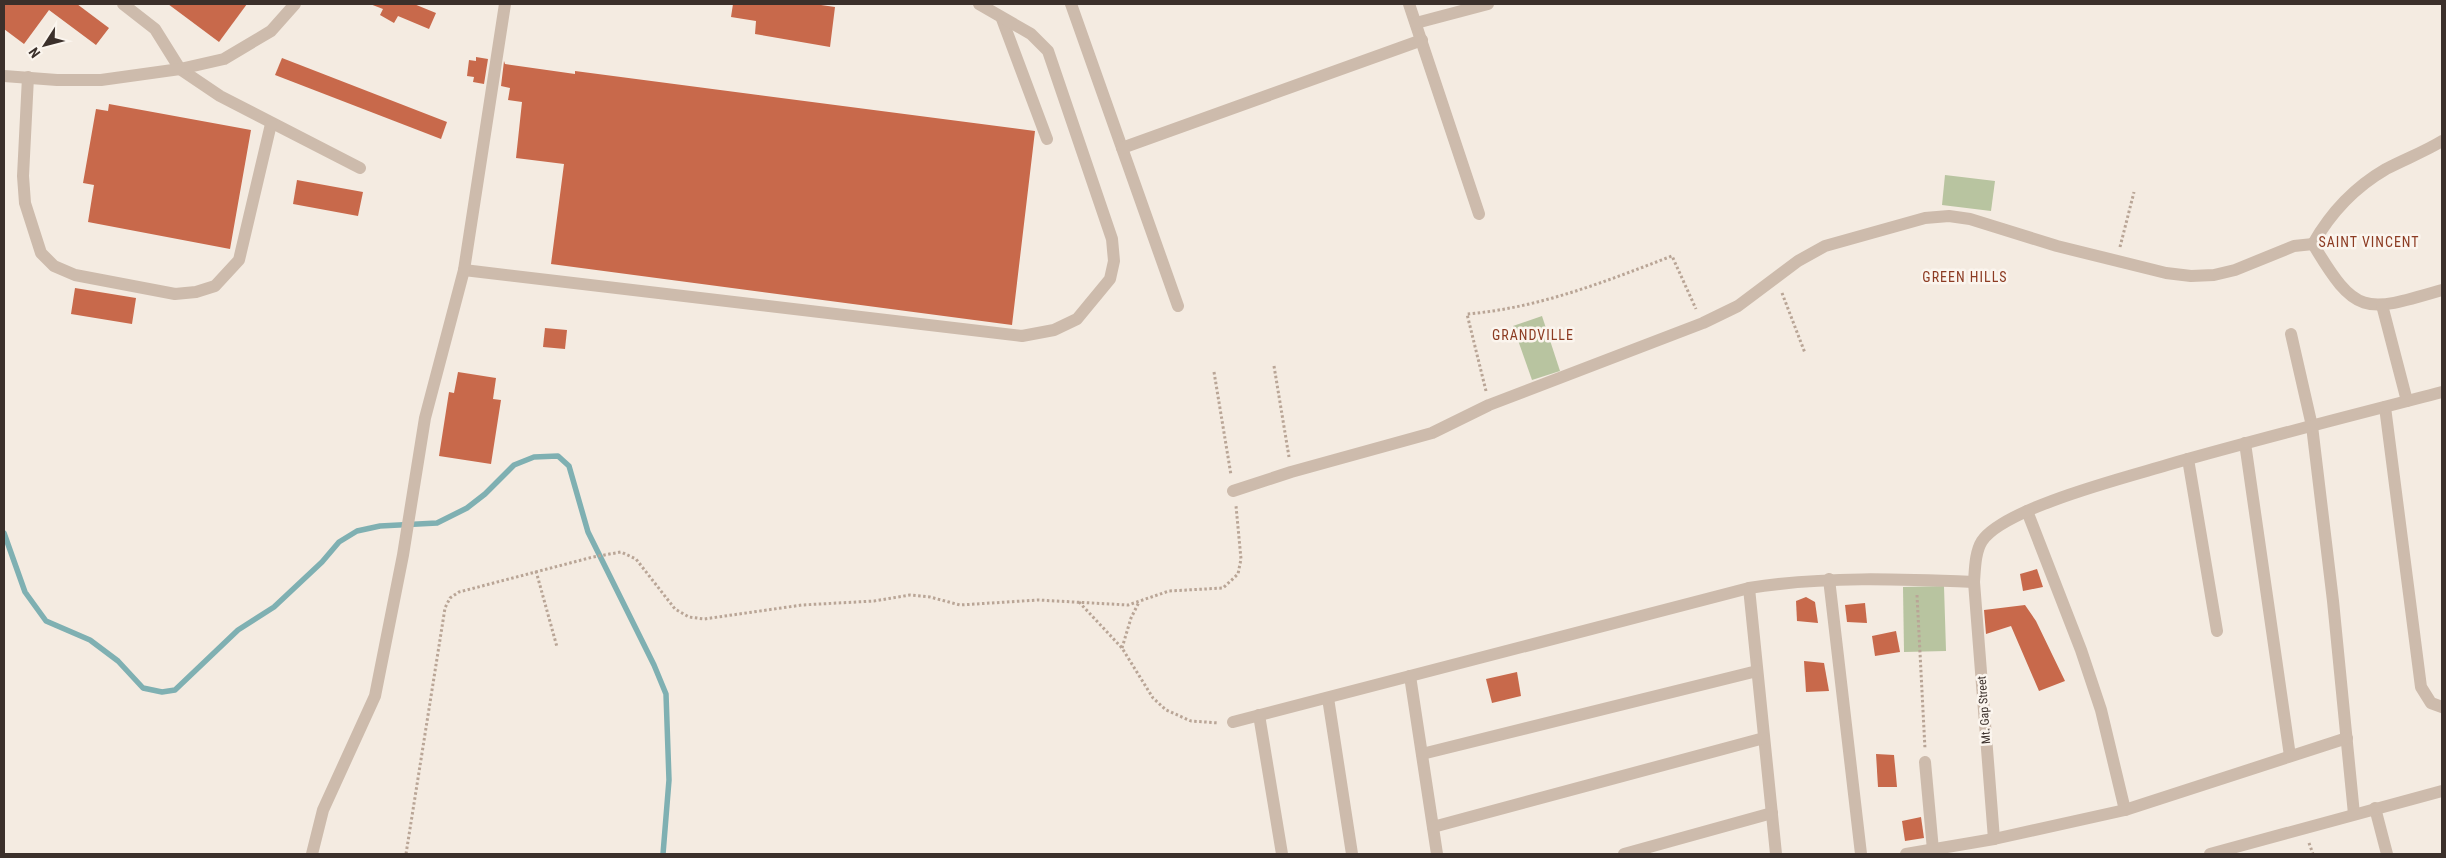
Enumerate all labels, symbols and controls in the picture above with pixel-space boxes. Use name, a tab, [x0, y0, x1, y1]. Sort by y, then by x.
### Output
north arrow	[20, 20, 70, 70]
text: N	[25, 44, 43, 61]
district label: SAINT VINCENT	[2318, 234, 2420, 250]
district label: GREEN HILLS	[1922, 269, 2008, 285]
district label: GRANDVILLE	[1492, 327, 1574, 343]
street label: Mt. Gap Street	[1975, 675, 1993, 744]

